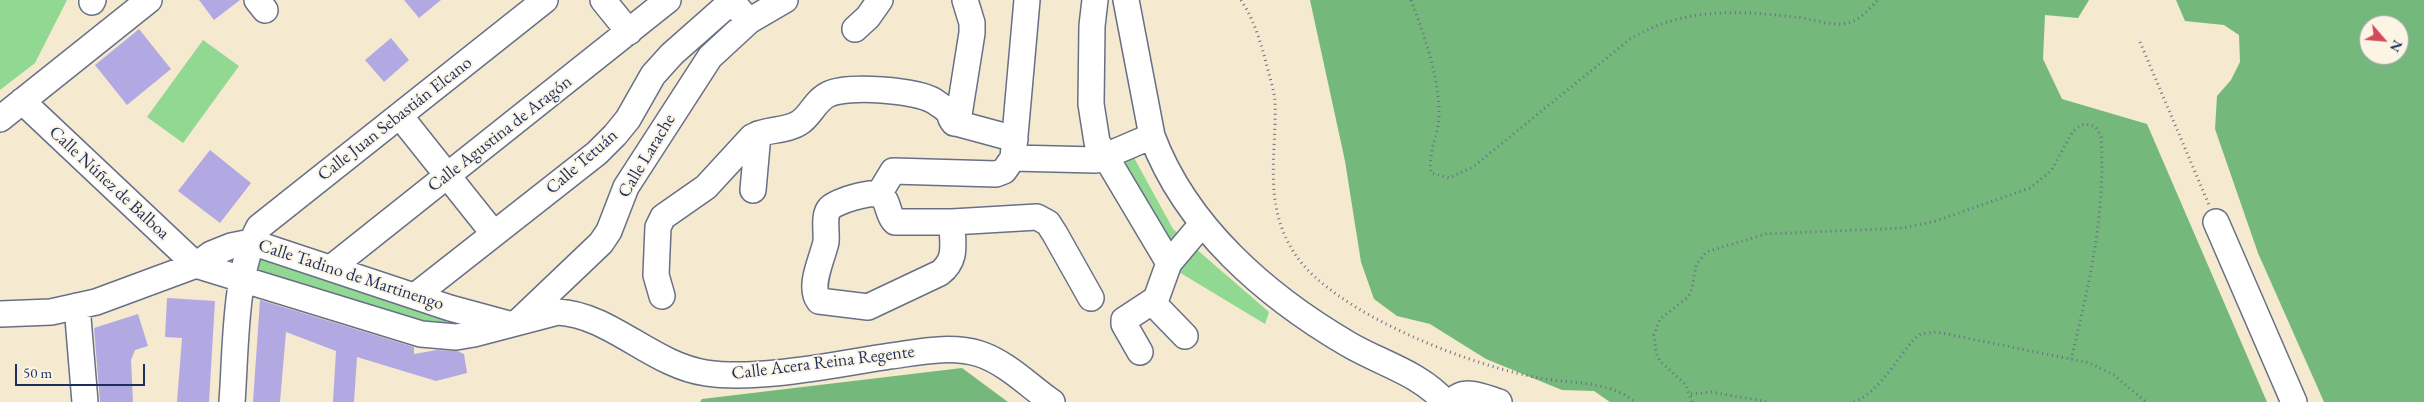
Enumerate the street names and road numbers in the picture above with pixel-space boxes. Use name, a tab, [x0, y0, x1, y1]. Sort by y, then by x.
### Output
street label: Calle Juan Sebastián Elcano	[314, 52, 476, 186]
street label: Calle Agustina de Aragón	[424, 71, 576, 197]
street label: Calle Larache	[614, 110, 680, 202]
street label: Calle Núñez de Balboa	[44, 122, 174, 244]
street label: Calle Tetuán	[542, 125, 622, 199]
street label: Calle Tadino de Martinengo	[256, 235, 446, 315]
street label: Calle Acera Reina Regente	[730, 341, 916, 385]

